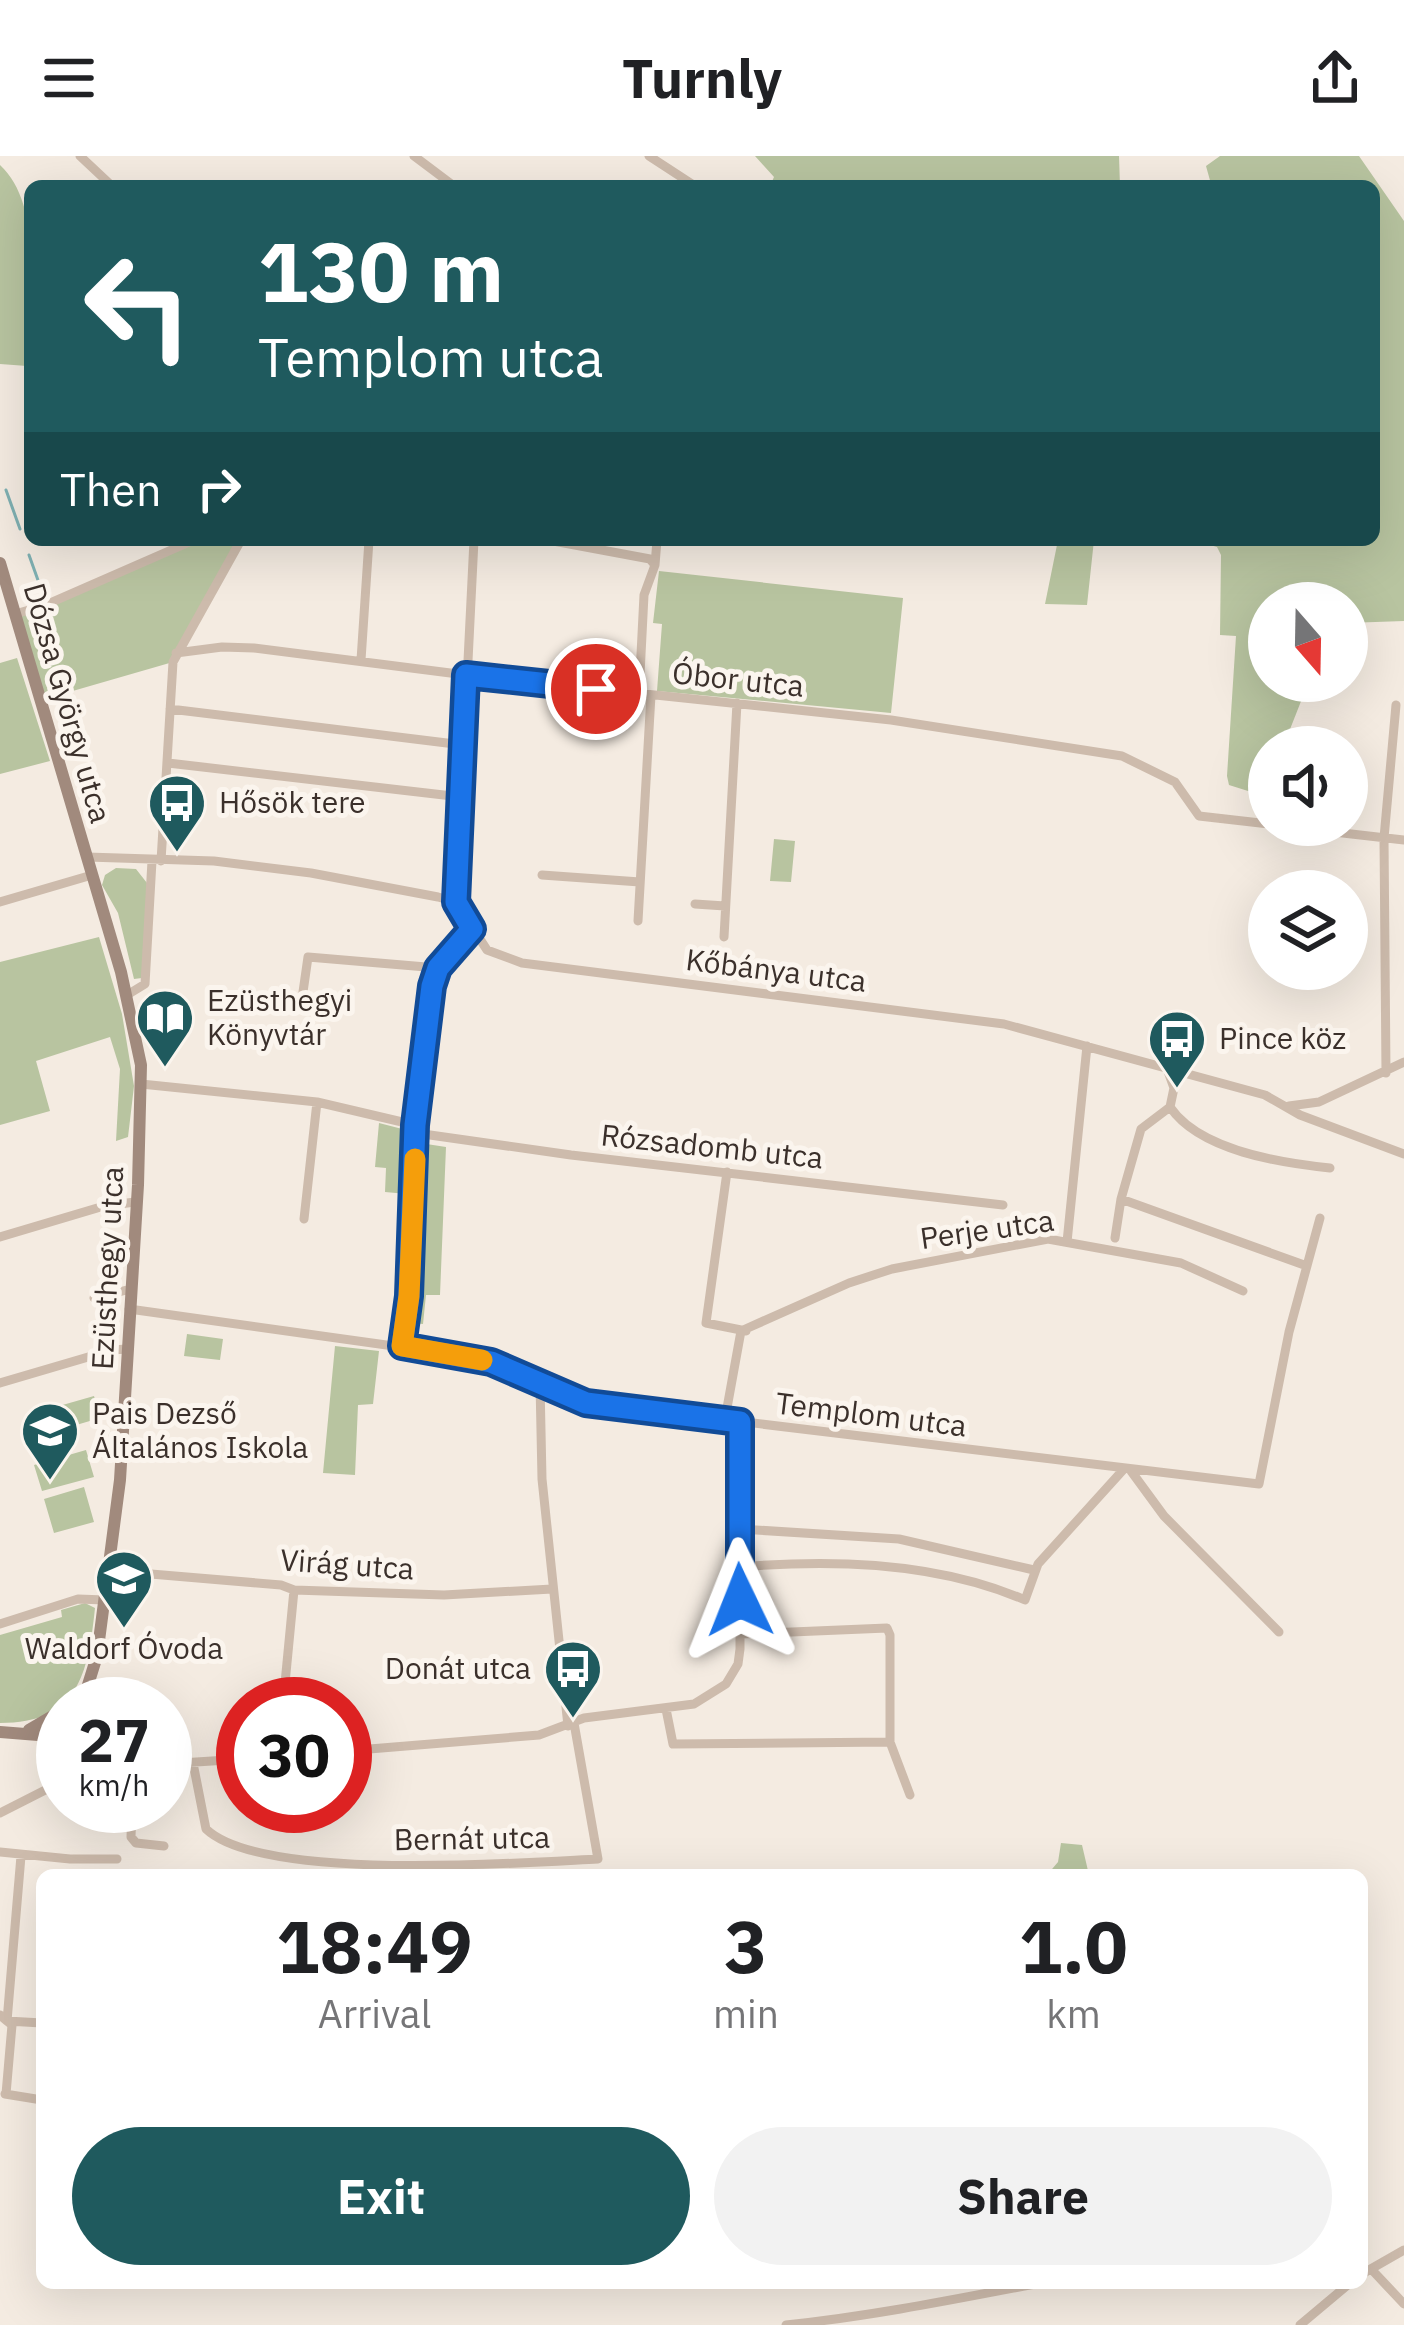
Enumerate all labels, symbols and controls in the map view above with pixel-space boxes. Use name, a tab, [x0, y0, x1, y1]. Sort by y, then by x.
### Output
text: Turnly	[622, 43, 782, 113]
icon: menu	[36, 45, 102, 111]
icon: share	[1302, 45, 1368, 111]
text: 130 m	[258, 216, 504, 325]
icon: left	[60, 228, 216, 384]
text: Templom utca	[258, 322, 604, 392]
icon: right	[186, 456, 252, 522]
text: Then	[60, 460, 162, 518]
street label: Dózsa György utca	[16, 578, 121, 827]
north arrow	[1248, 582, 1368, 702]
map controls	[1248, 582, 1368, 990]
pin	[545, 638, 647, 740]
street label: Óbor utca	[670, 652, 806, 705]
icon: arrive	[563, 656, 629, 722]
button: sound	[1248, 726, 1368, 846]
bus stop icon: Hősök tere	[146, 772, 208, 854]
place label: Hősök tere	[219, 782, 366, 821]
button: layers	[1248, 870, 1368, 990]
street label: Kőbánya utca	[684, 939, 869, 1000]
place label: Ezüsthegyi Könyvtár	[207, 980, 352, 1053]
library icon: Ezüsthegyi Könyvtár	[134, 987, 196, 1069]
bus stop icon: Pince köz	[1146, 1008, 1208, 1090]
place label: Pince köz	[1219, 1018, 1346, 1057]
street label: Rózsadomb utca	[599, 1114, 825, 1177]
street label: Ezüsthegy utca	[82, 1165, 131, 1371]
street label: Perje utca	[917, 1200, 1056, 1257]
street label: Templom utca	[773, 1382, 969, 1445]
place label: Pais Dezső Általános Iskola	[92, 1393, 308, 1466]
school or university icon: Pais Dezső Általános Iskola	[19, 1400, 81, 1482]
position arrow	[677, 1537, 803, 1663]
street label: Virág utca	[279, 1539, 415, 1588]
school or university icon: Waldorf Óvoda	[93, 1548, 155, 1630]
place label: Waldorf Óvoda	[25, 1628, 223, 1667]
bus stop icon: Donát utca	[542, 1638, 604, 1720]
place label: Donát utca	[385, 1648, 531, 1687]
speed limit sign: 30	[216, 1677, 372, 1833]
text: 27	[78, 1700, 150, 1779]
text: km/h	[79, 1765, 149, 1804]
street label: Bernát utca	[393, 1817, 550, 1858]
text: 18:49	[276, 1899, 473, 1993]
text: 3	[724, 1899, 768, 1993]
text: 1.0	[1019, 1899, 1128, 1993]
text: Arrival	[318, 1988, 431, 2039]
text: min	[713, 1988, 779, 2039]
text: km	[1046, 1988, 1101, 2039]
button: Exit	[72, 2127, 690, 2265]
button: Share	[714, 2127, 1332, 2265]

